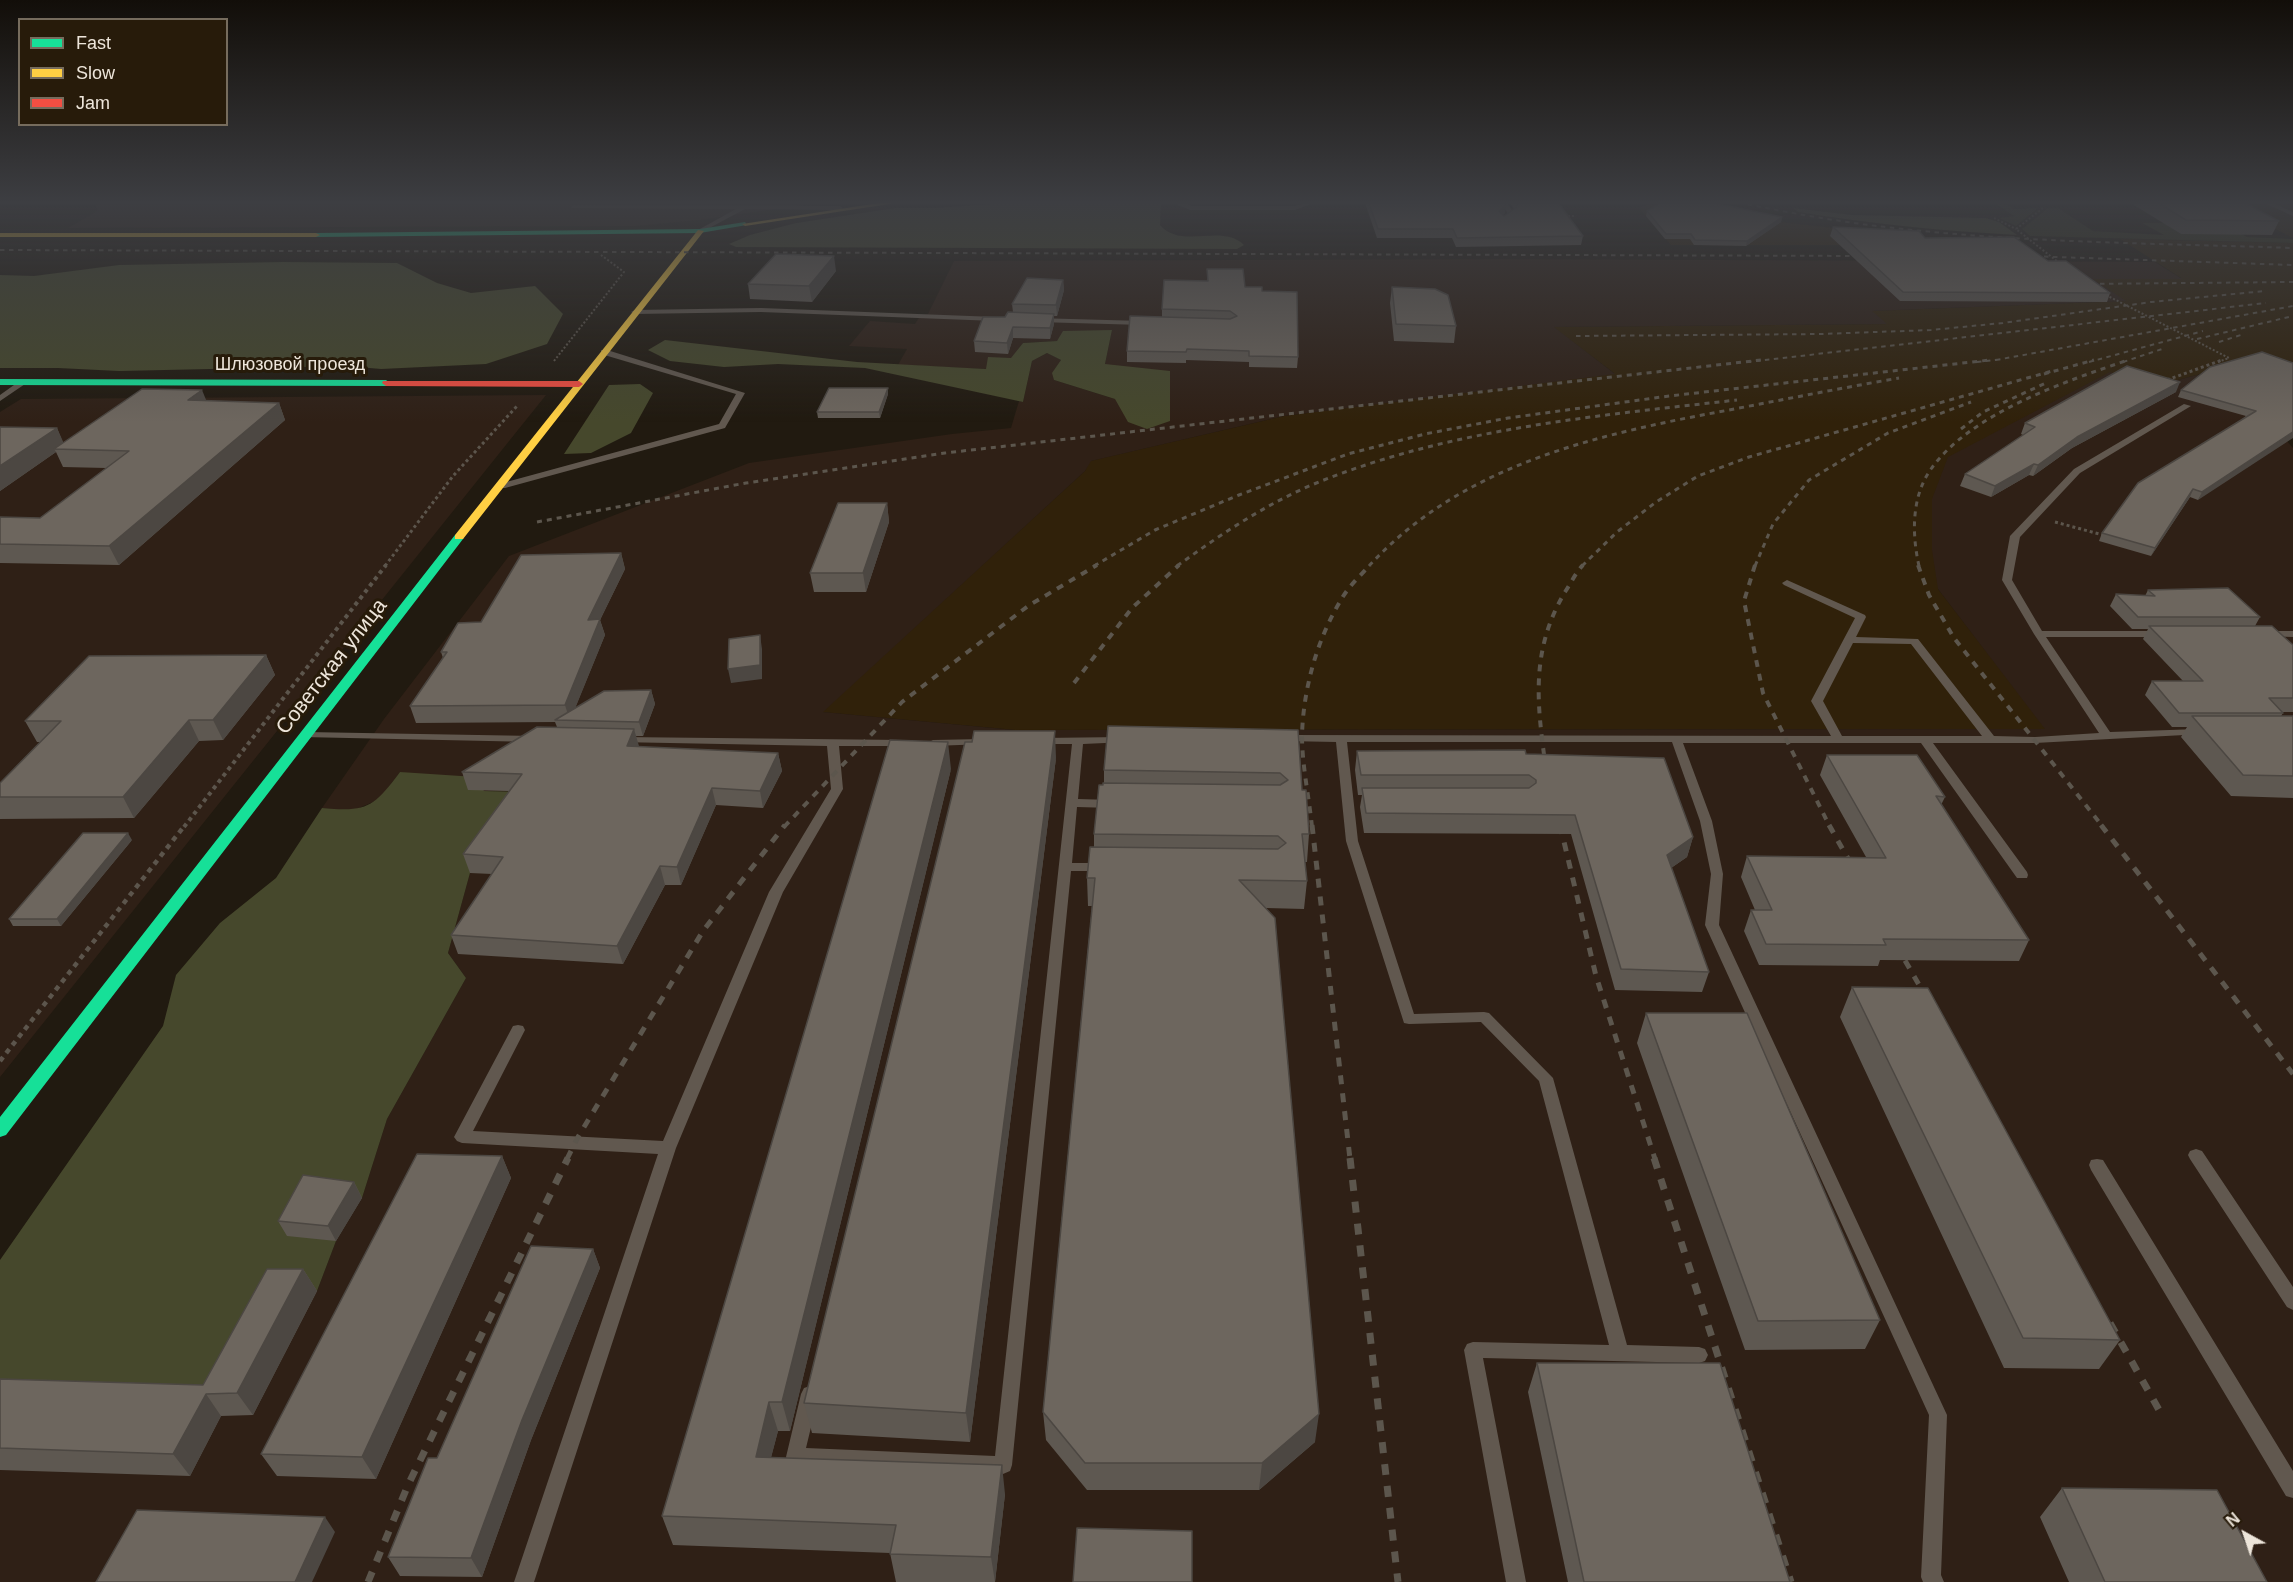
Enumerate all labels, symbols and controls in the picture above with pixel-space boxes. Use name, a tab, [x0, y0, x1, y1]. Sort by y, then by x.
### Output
legend	[18, 18, 228, 126]
text: Fast	[76, 33, 111, 53]
text: Slow	[76, 63, 115, 83]
text: Jam	[76, 93, 110, 113]
street label: Шлюзовой проезд	[215, 354, 365, 376]
street label: Советская улица	[271, 594, 393, 740]
north arrow	[2215, 1504, 2275, 1564]
text: N	[2223, 1510, 2243, 1530]

